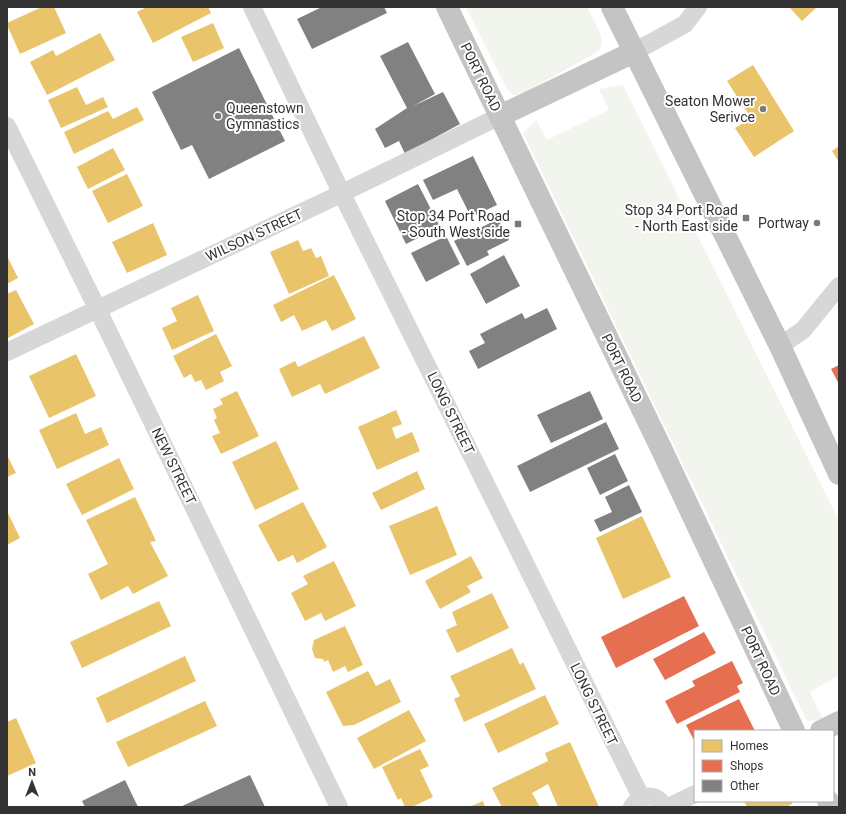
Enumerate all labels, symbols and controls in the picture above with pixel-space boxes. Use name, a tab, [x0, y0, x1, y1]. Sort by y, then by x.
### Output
street label: PORT ROAD	[457, 40, 505, 114]
place label: Seaton Mower Serivce	[665, 93, 755, 125]
place label: Queenstown Gymnastics	[226, 100, 304, 132]
marker: Seaton Mower Serivce	[758, 104, 768, 114]
marker: Queenstown Gymnastics	[213, 111, 223, 121]
place label: Stop 34 Port Road - North East side	[625, 202, 738, 234]
street label: WILSON STREET	[203, 205, 305, 264]
place label: Stop 34 Port Road - South West side	[397, 208, 510, 240]
marker: Stop 34 Port Road - North East side	[741, 213, 751, 223]
place label: Portway	[758, 215, 809, 231]
marker: Portway	[812, 218, 822, 228]
marker: Stop 34 Port Road - South West side	[513, 219, 523, 229]
street label: PORT ROAD	[598, 331, 646, 405]
street label: LONG STREET	[424, 369, 478, 457]
street label: NEW STREET	[148, 425, 200, 508]
street label: PORT ROAD	[738, 624, 784, 698]
street label: LONG STREET	[567, 660, 621, 748]
legend	[694, 730, 834, 802]
text: Homes	[730, 739, 768, 753]
text: Shops	[730, 759, 764, 773]
north arrow	[12, 762, 52, 802]
text: N	[28, 766, 36, 779]
text: Other	[730, 779, 759, 793]

